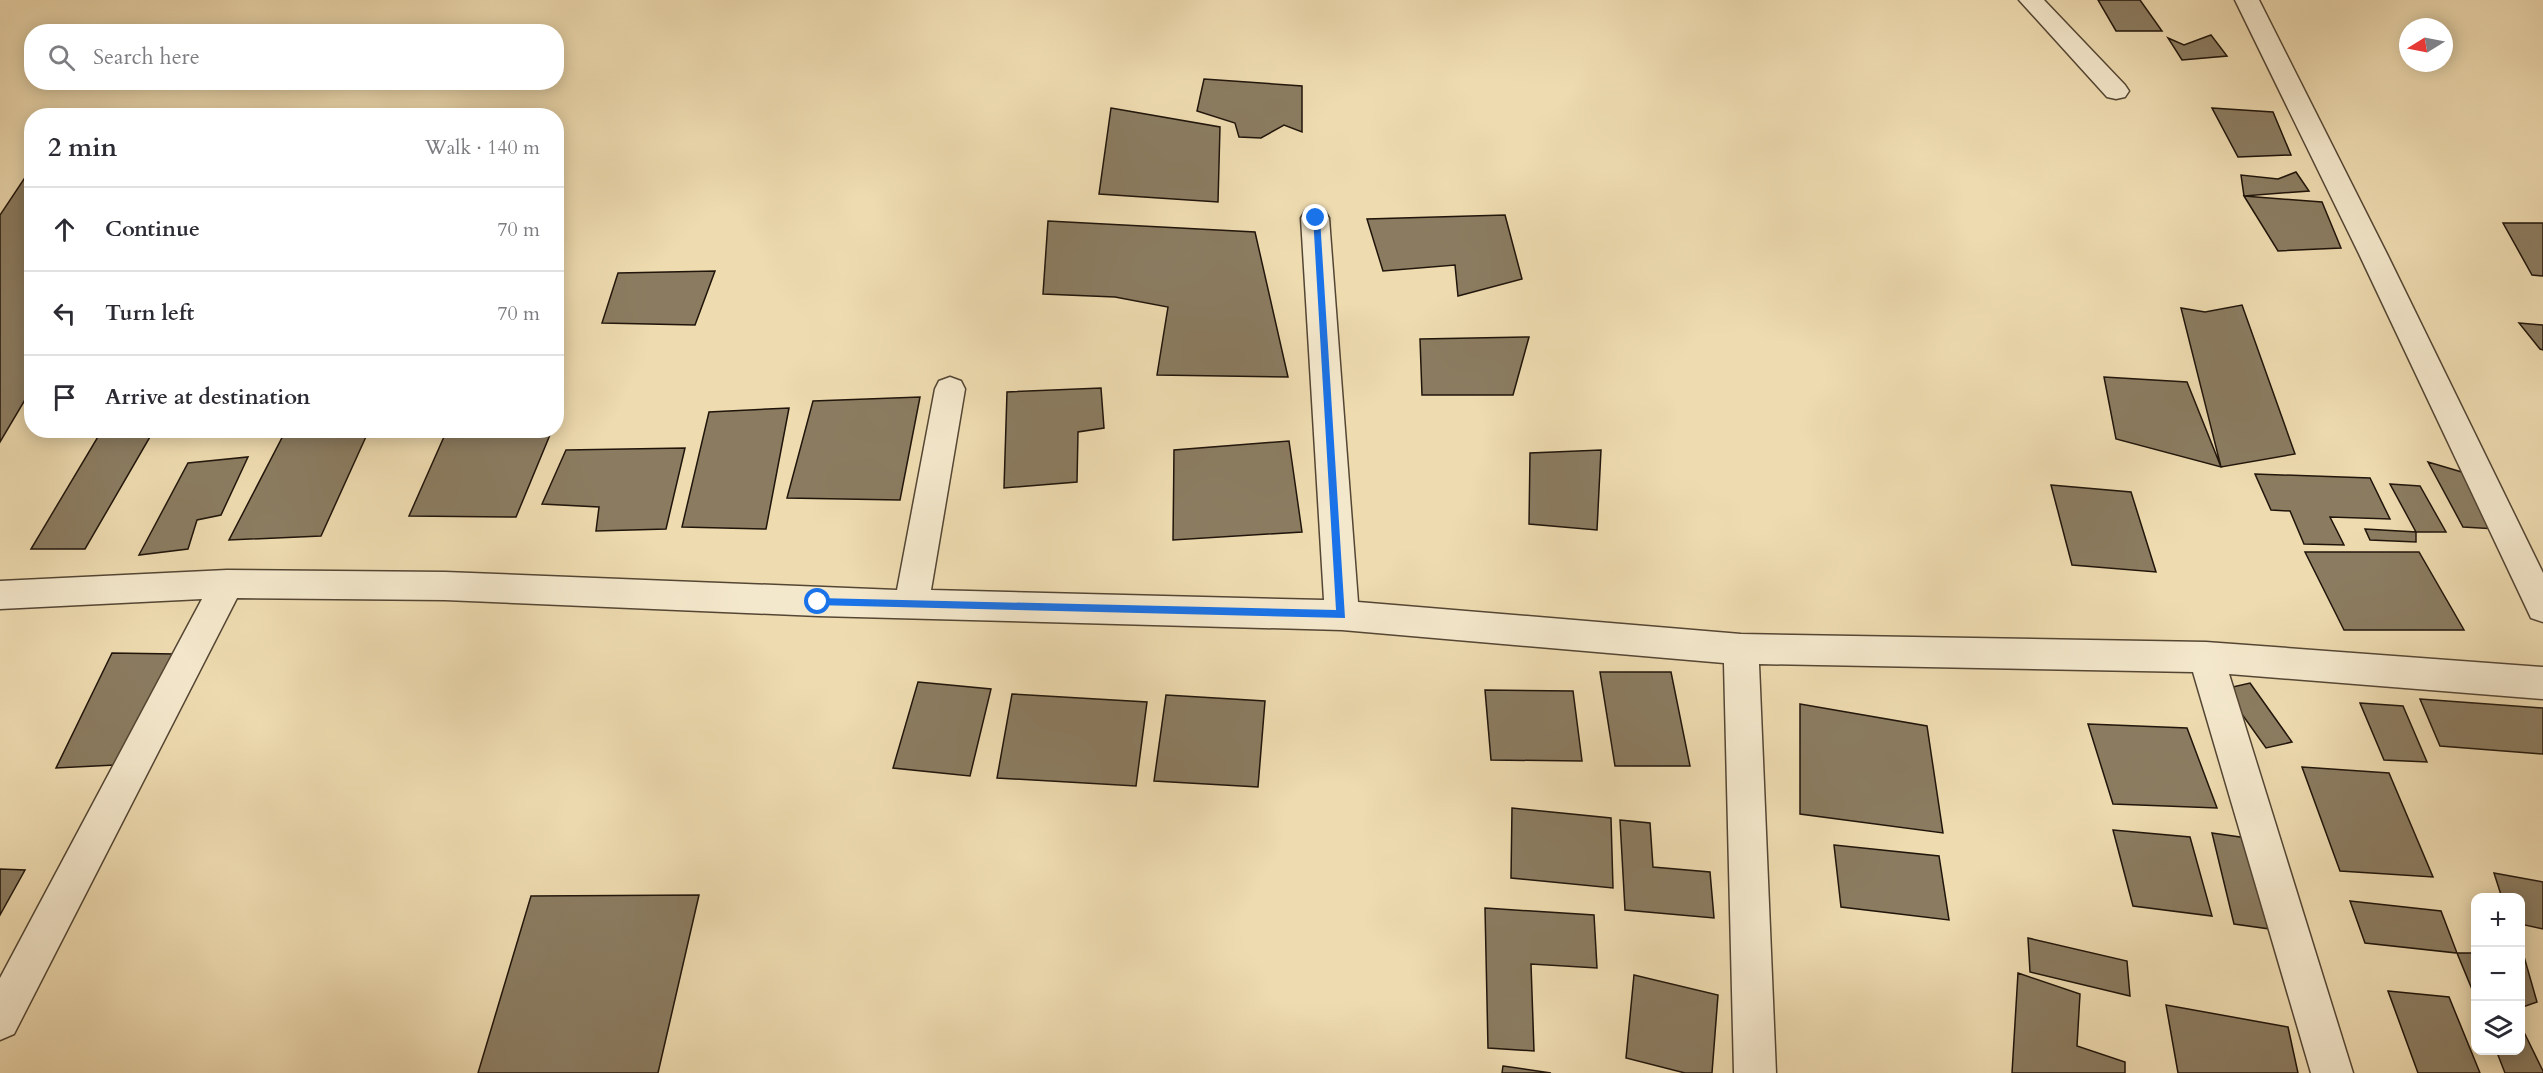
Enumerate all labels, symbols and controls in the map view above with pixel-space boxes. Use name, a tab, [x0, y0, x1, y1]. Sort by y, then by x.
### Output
north arrow	[2399, 18, 2453, 72]
search box	[24, 24, 564, 90]
icon: search	[45, 41, 78, 74]
text: Search here	[93, 42, 200, 72]
text: 2 min	[48, 130, 117, 165]
text: Walk · 140 m	[425, 134, 540, 161]
route end	[1302, 204, 1328, 230]
icon: ahead	[48, 213, 81, 246]
text: Continue	[105, 214, 200, 244]
text: 70 m	[497, 216, 540, 243]
icon: left	[48, 297, 81, 330]
text: Turn left	[105, 298, 194, 328]
text: 70 m	[497, 300, 540, 327]
icon: arrive	[48, 381, 81, 414]
text: Arrive at destination	[105, 382, 310, 412]
route start	[804, 588, 830, 614]
map controls	[2471, 893, 2525, 1055]
button: +	[2471, 893, 2525, 947]
button: −	[2471, 947, 2525, 1001]
button: layers	[2471, 1001, 2525, 1055]

